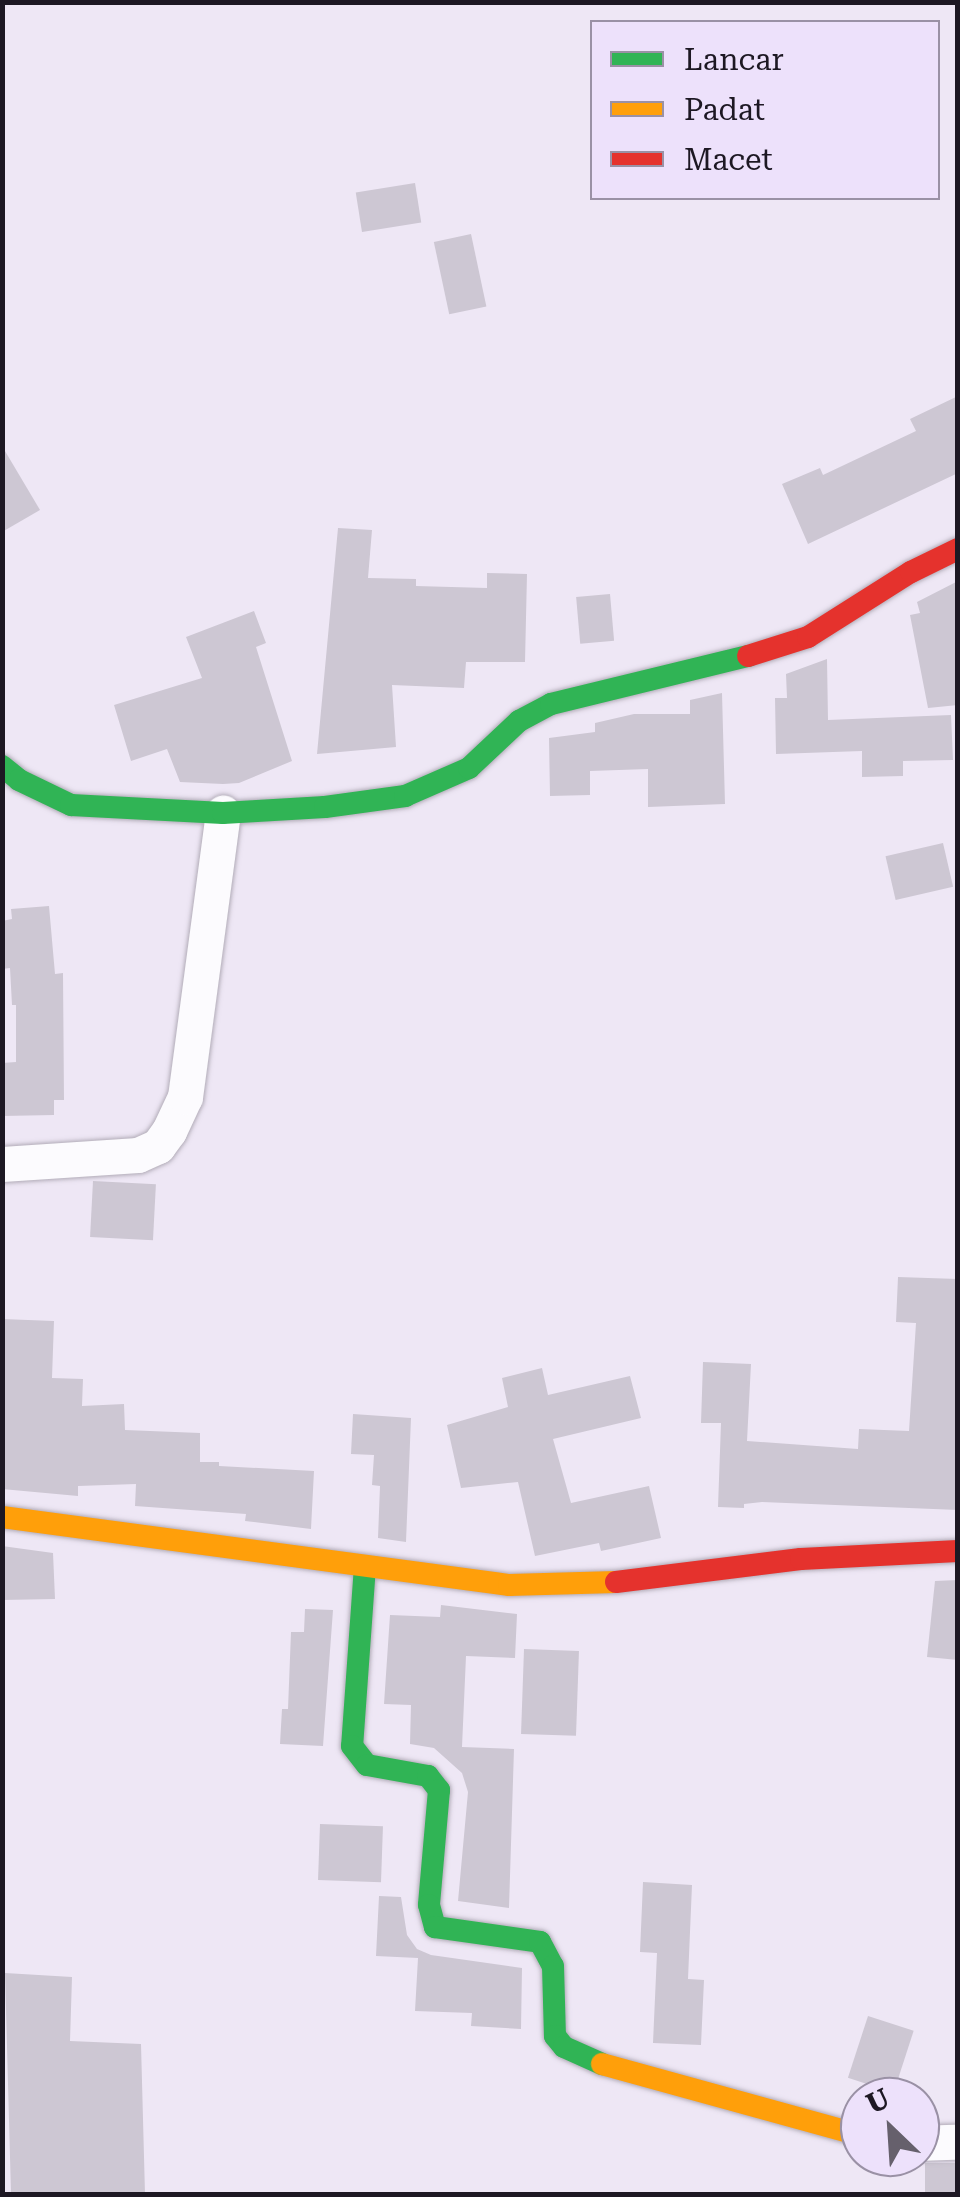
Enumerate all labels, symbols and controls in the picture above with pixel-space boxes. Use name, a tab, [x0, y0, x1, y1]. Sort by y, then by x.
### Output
legend	[590, 20, 940, 200]
text: Lancar	[684, 42, 784, 77]
text: Padat	[684, 92, 765, 127]
text: Macet	[684, 142, 773, 177]
north arrow	[840, 2077, 940, 2177]
text: U	[861, 2082, 895, 2121]

